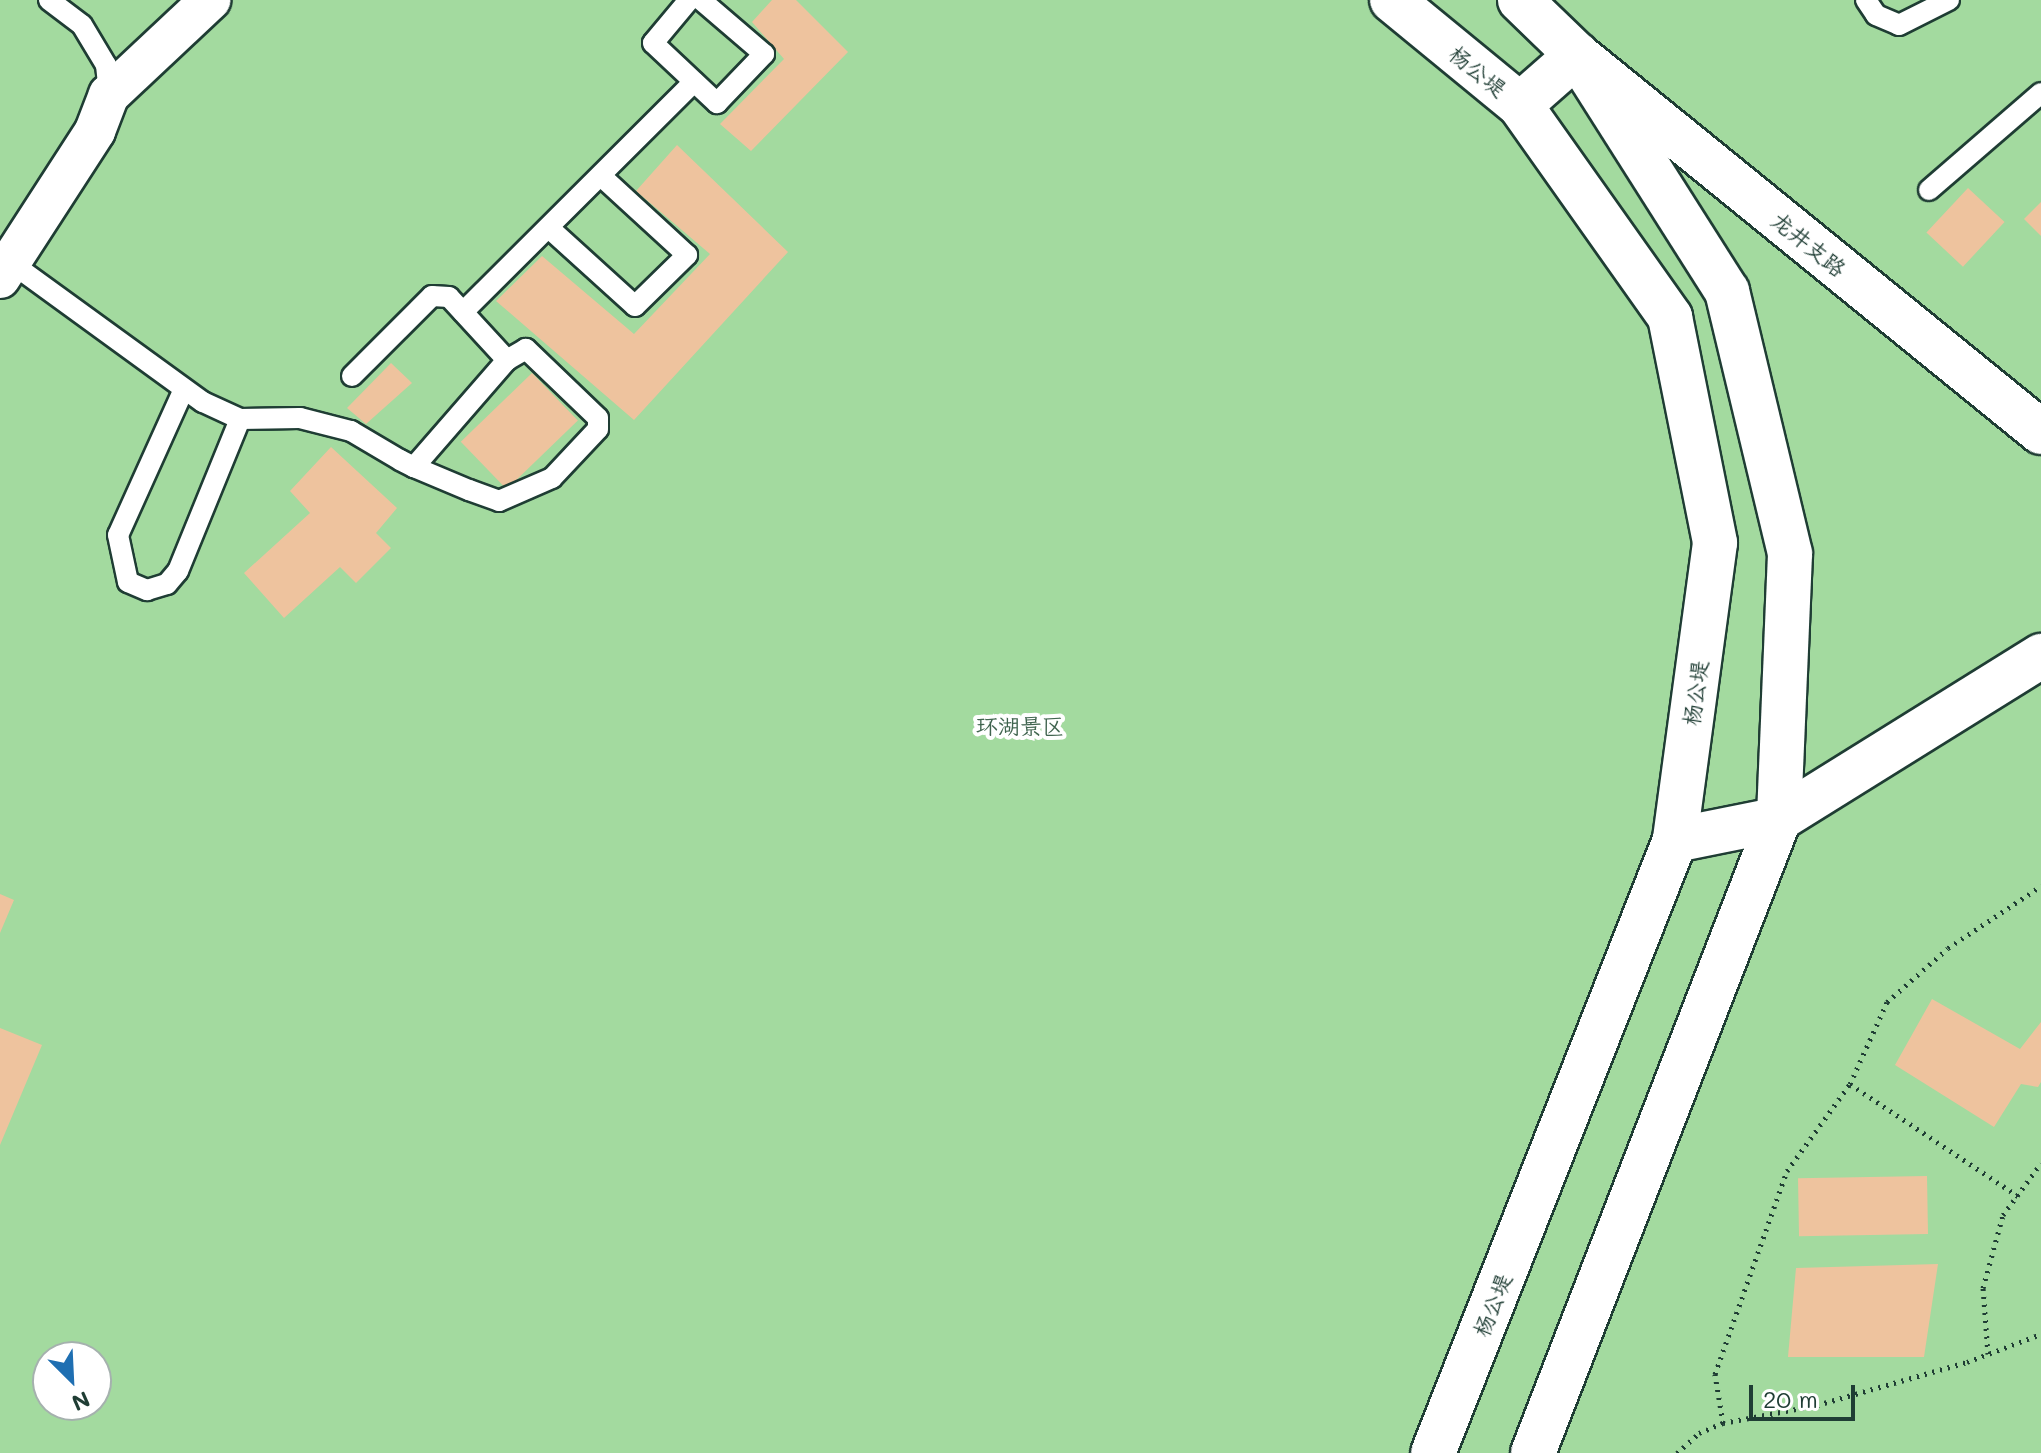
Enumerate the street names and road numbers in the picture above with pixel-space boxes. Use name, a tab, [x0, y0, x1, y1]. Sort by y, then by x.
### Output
street label: 杨公堤	[1444, 40, 1512, 102]
street label: 龙井支路	[1766, 206, 1852, 282]
street label: 杨公堤	[1677, 658, 1713, 728]
street label: 杨公堤	[1467, 1269, 1517, 1341]

